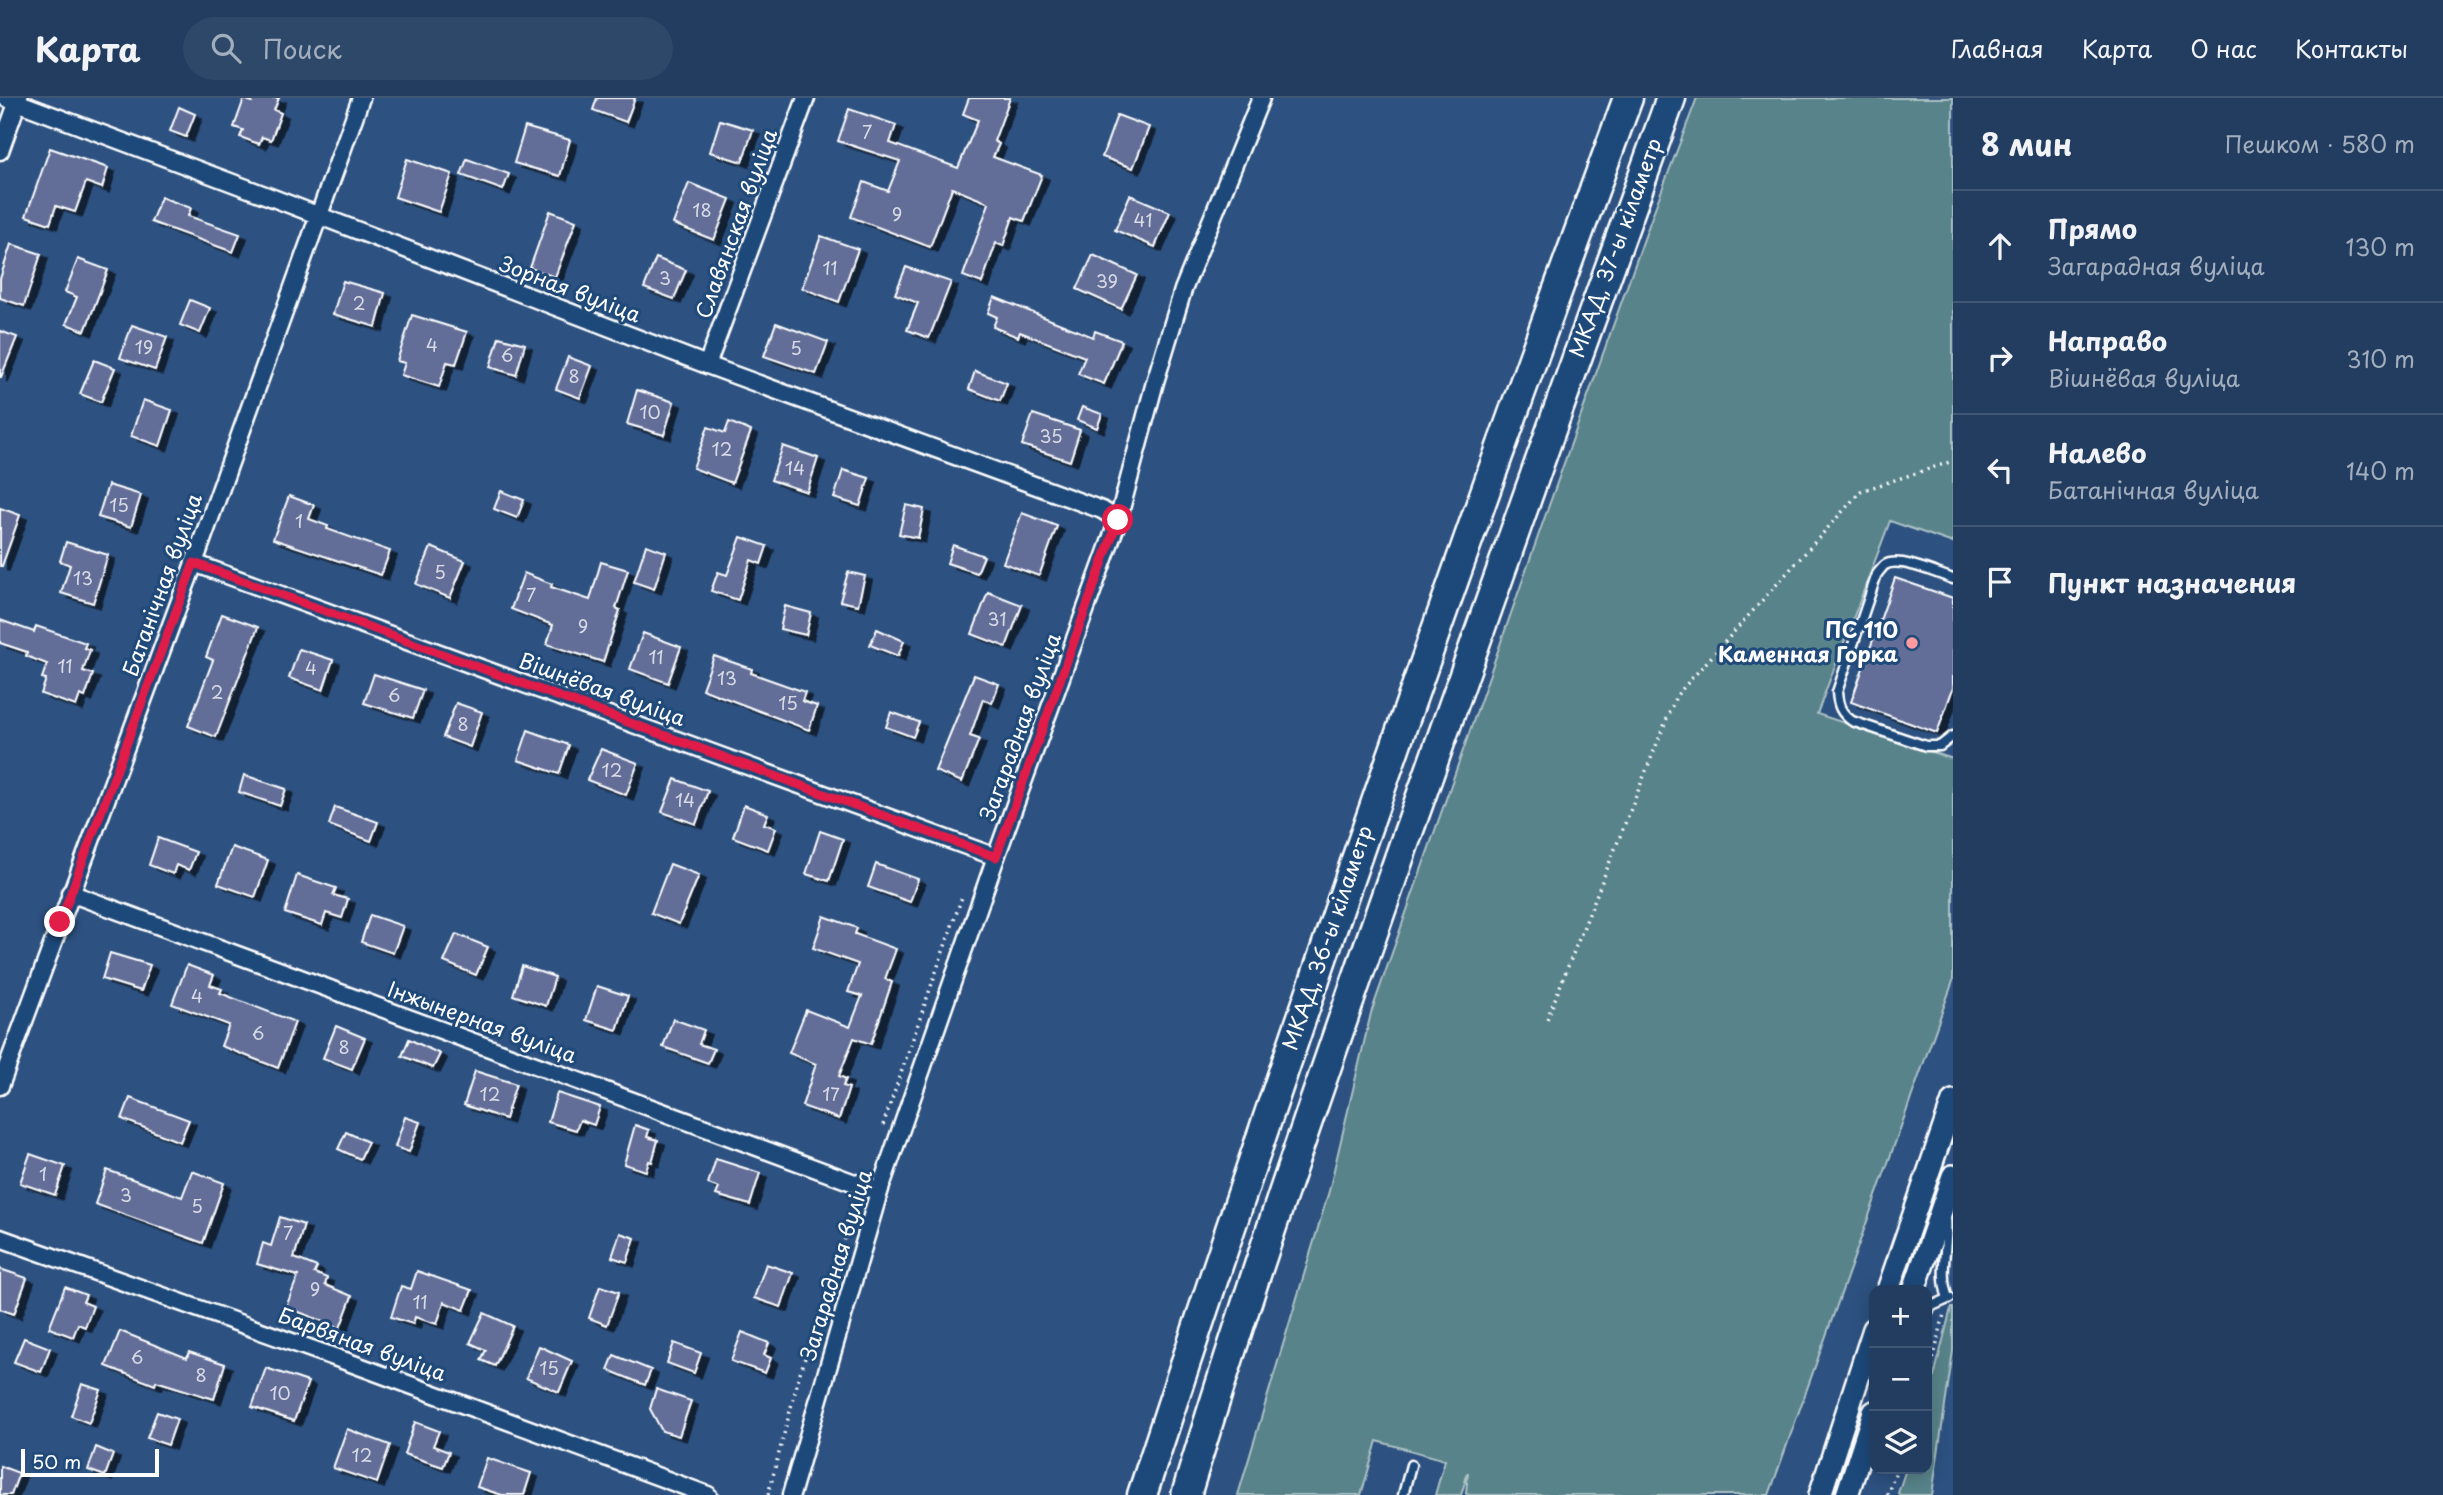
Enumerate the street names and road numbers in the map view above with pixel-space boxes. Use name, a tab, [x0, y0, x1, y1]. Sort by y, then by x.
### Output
street label: Славянская вуліца	[686, 124, 784, 323]
street label: МКАД, 37-ы кіламетр	[1559, 133, 1669, 362]
street label: Зорная вуліца	[496, 247, 646, 330]
street label: Батанічная вуліца	[113, 488, 209, 680]
street label: Загарадная вуліца	[970, 628, 1068, 825]
street label: Вішнёвая вуліца	[515, 643, 691, 733]
street label: МКАД, 36-ы кіламетр	[1273, 821, 1380, 1054]
street label: Інжынерная вуліца	[384, 972, 582, 1070]
street label: Загарадная вуліца	[791, 1165, 879, 1364]
street label: Барвяная вуліца	[274, 1298, 451, 1388]

